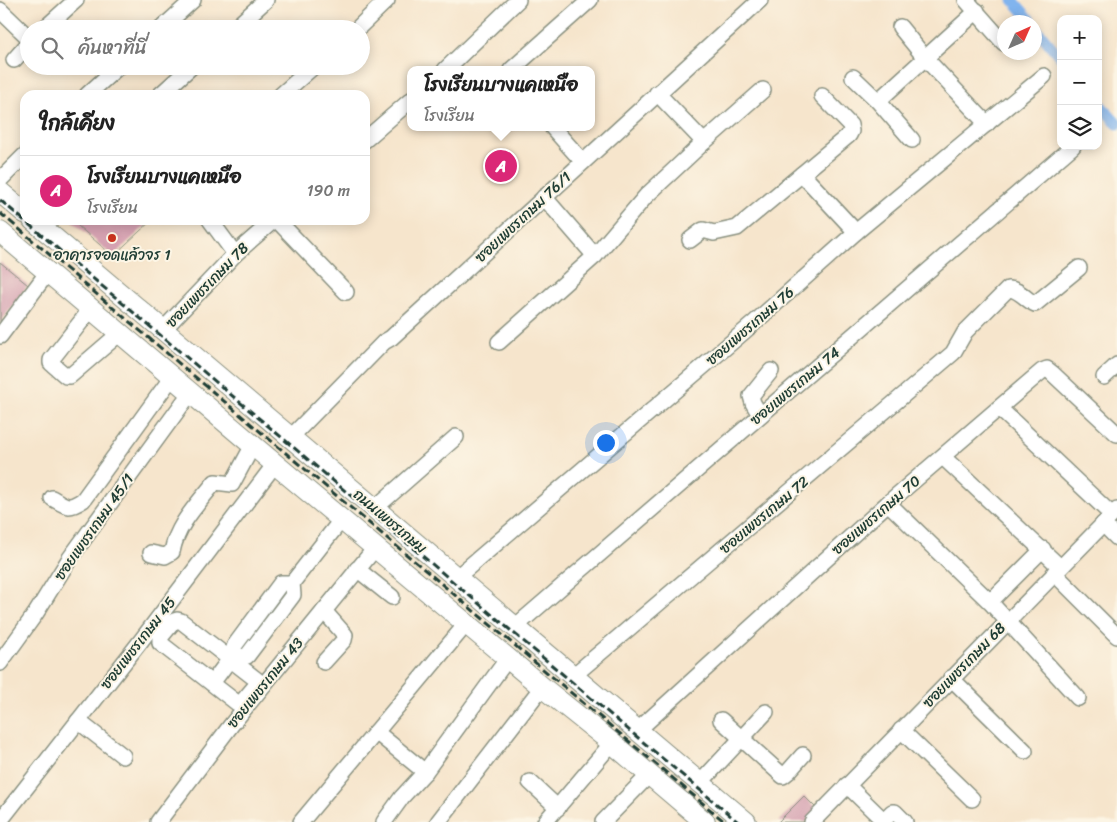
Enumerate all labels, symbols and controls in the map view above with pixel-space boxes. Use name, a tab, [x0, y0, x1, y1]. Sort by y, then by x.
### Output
north arrow	[997, 15, 1042, 60]
map controls	[1057, 15, 1102, 150]
button: +	[1057, 15, 1102, 60]
search box	[20, 20, 370, 75]
text: ค้นหาที่นี่	[78, 31, 147, 64]
icon: search	[38, 34, 66, 62]
button: −	[1057, 60, 1102, 105]
popup	[407, 66, 595, 131]
text: โรงเรียนบางแคเหนือ	[424, 68, 578, 101]
text: โรงเรียน	[424, 101, 475, 130]
text: ใกล้เคียง	[40, 104, 115, 142]
button: layers	[1057, 105, 1102, 150]
pin: A	[485, 147, 517, 185]
text: โรงเรียนบางแคเหนือ	[87, 160, 241, 193]
street label: ซอยเพชรเกษม 76/1	[469, 165, 577, 269]
text: A	[51, 176, 61, 205]
text: 190 m	[307, 176, 350, 205]
text: โรงเรียน	[87, 193, 138, 222]
marker: อาคารจอดแล้วจร 1	[106, 232, 118, 244]
street label: ซอยเพชรเกษม 78	[159, 236, 255, 334]
place label: อาคารจอดแล้วจร 1	[52, 242, 171, 268]
street label: ซอยเพชรเกษม 76	[700, 280, 800, 372]
street label: ซอยเพชรเกษม 74	[744, 340, 846, 432]
your location	[593, 430, 619, 456]
street label: ซอยเพชรเกษม 45/1	[47, 468, 141, 586]
street label: ซอยเพชรเกษม 72	[713, 469, 815, 561]
street label: ซอยเพชรเกษม 70	[825, 469, 927, 561]
street label: ถนนเพชรเกษม	[347, 482, 434, 561]
street label: ซอยเพชรเกษม 45	[93, 591, 183, 695]
street label: ซอยเพชรเกษม 68	[916, 616, 1012, 714]
street label: ซอยเพชรเกษม 43	[220, 632, 310, 734]

